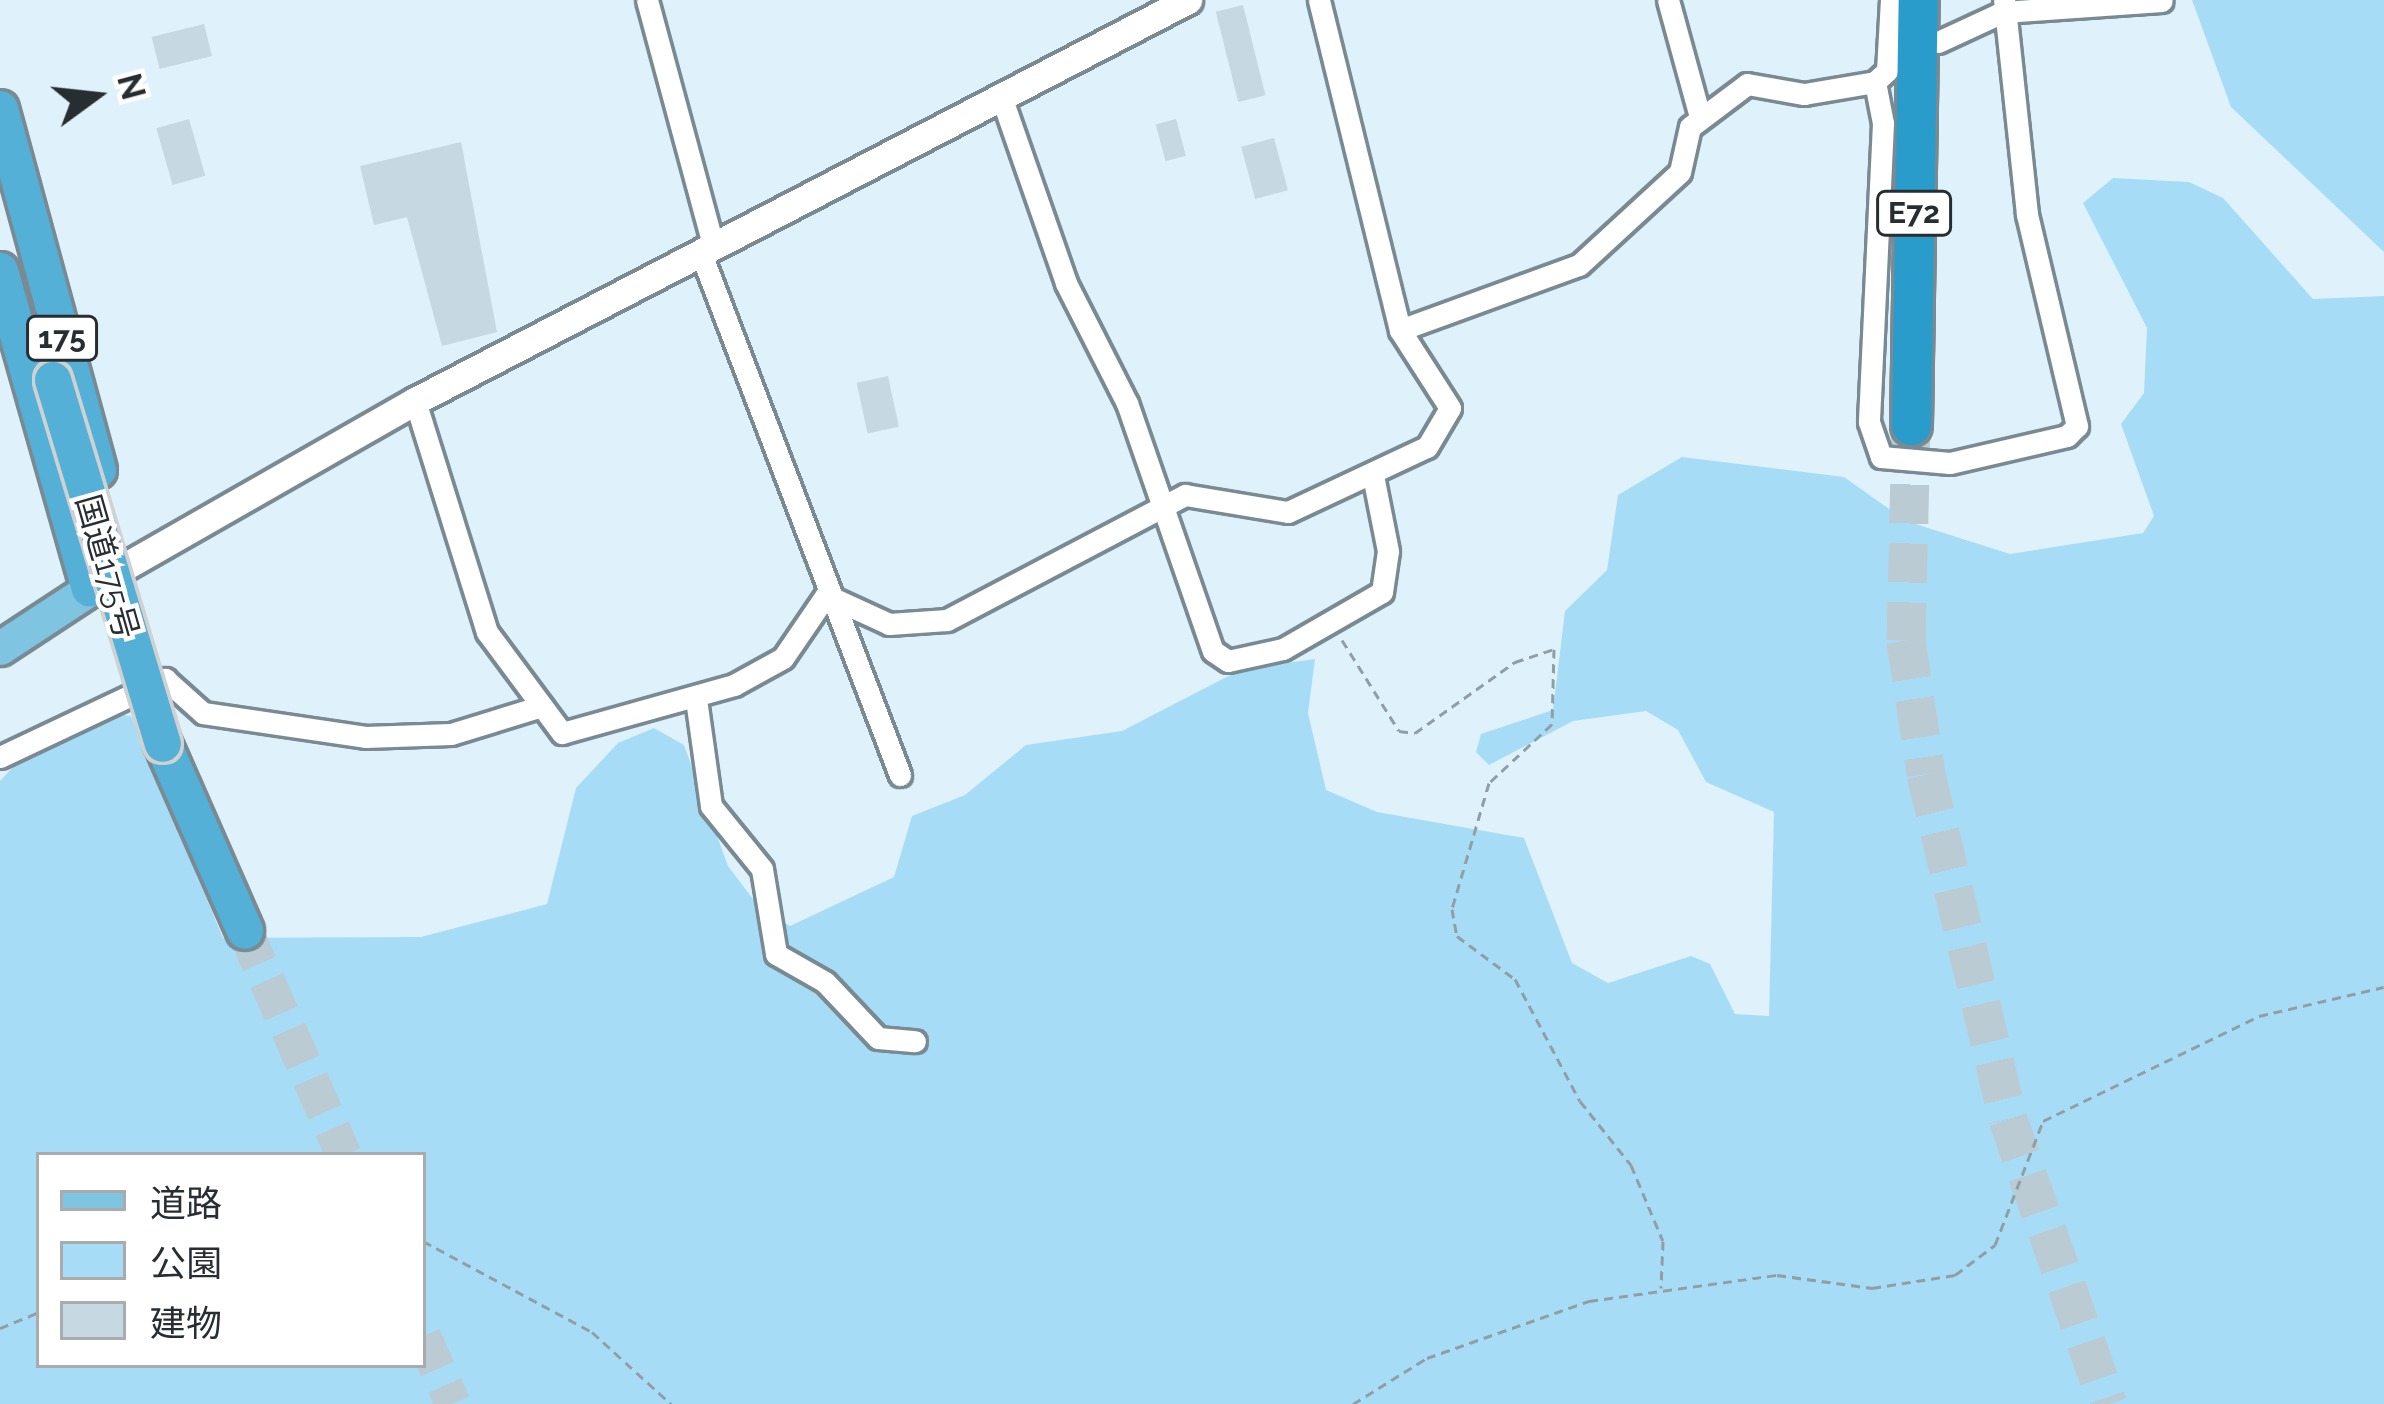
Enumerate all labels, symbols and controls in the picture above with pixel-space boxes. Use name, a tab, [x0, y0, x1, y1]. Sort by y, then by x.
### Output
north arrow	[36, 36, 156, 156]
text: N	[109, 69, 153, 104]
road number: E72	[1875, 189, 1953, 237]
road number: 175	[26, 314, 98, 362]
street label: 国道175号	[68, 490, 146, 644]
legend	[36, 1152, 426, 1368]
text: 道路	[150, 1182, 222, 1224]
text: 公園	[150, 1242, 222, 1284]
text: 建物	[150, 1302, 222, 1344]

